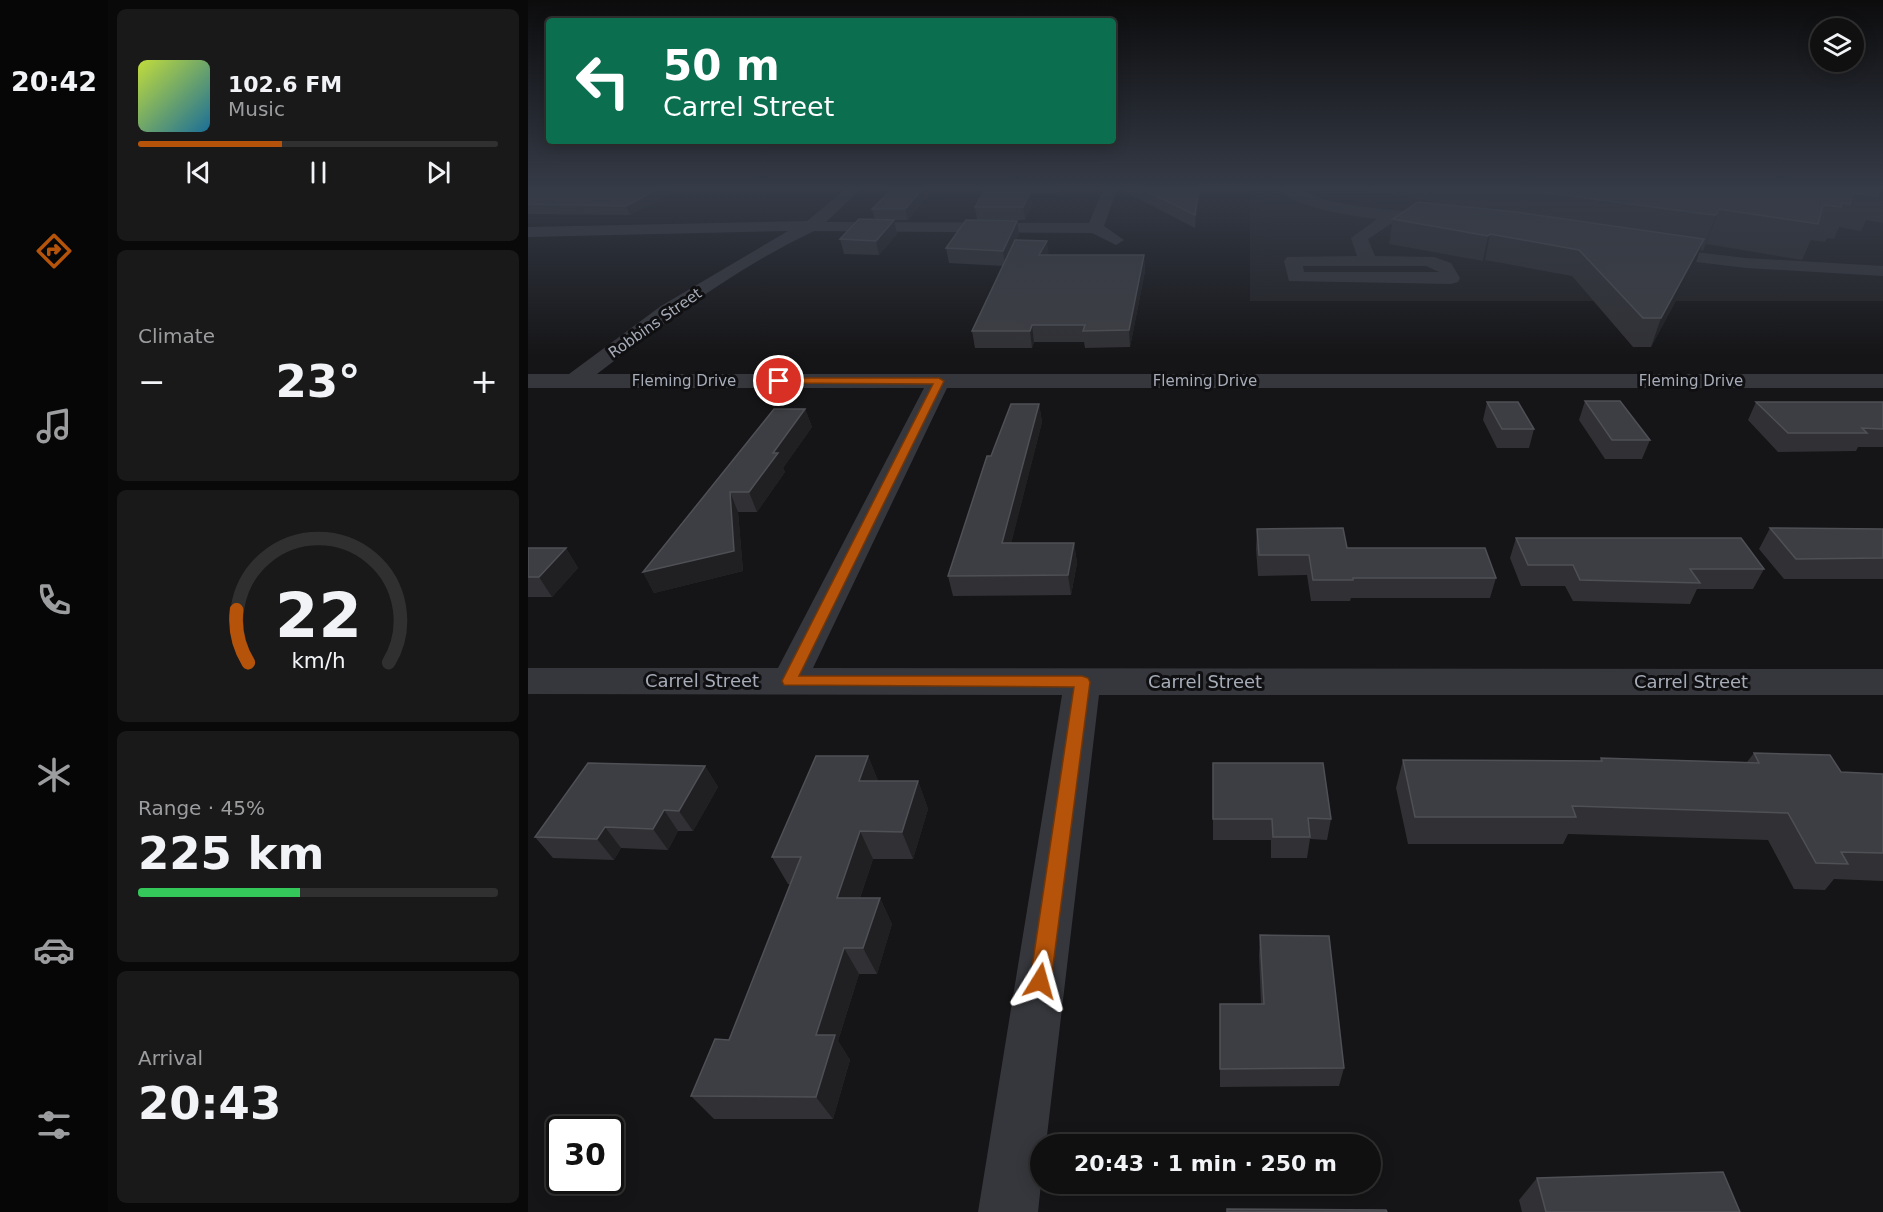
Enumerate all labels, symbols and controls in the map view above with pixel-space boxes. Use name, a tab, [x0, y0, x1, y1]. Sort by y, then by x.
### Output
map controls	[1810, 18, 1864, 72]
button: layers	[1810, 18, 1864, 72]
text: 50 m	[663, 41, 780, 90]
icon: left	[564, 42, 642, 120]
text: 20:42	[11, 66, 97, 97]
text: 102.6 FM	[228, 72, 342, 97]
text: Carrel Street	[663, 91, 834, 122]
text: Music	[228, 97, 285, 121]
icon: previous	[182, 156, 215, 189]
icon: pause	[302, 156, 335, 189]
icon: next	[422, 156, 455, 189]
icon: directions	[33, 230, 75, 272]
street label: Robbins Street	[605, 284, 705, 362]
text: Climate	[138, 324, 215, 348]
text: 23°	[275, 355, 361, 408]
pin	[753, 355, 804, 406]
text: −	[138, 362, 166, 401]
text: +	[470, 362, 498, 401]
icon: arrive	[762, 364, 795, 397]
street label: Fleming Drive	[632, 372, 736, 390]
street label: Fleming Drive	[1153, 372, 1257, 390]
street label: Fleming Drive	[1639, 372, 1743, 390]
icon: music	[33, 405, 75, 447]
icon: phone	[33, 579, 75, 621]
text: 22	[275, 579, 361, 652]
text: km/h	[291, 648, 345, 673]
street label: Carrel Street	[645, 670, 759, 691]
street label: Carrel Street	[1148, 671, 1262, 692]
street label: Carrel Street	[1634, 671, 1748, 692]
icon: climate	[33, 754, 75, 796]
text: Range · 45%	[138, 796, 265, 820]
text: 225 km	[138, 827, 324, 880]
icon: car	[33, 929, 75, 971]
position arrow	[1008, 949, 1072, 1013]
text: Arrival	[138, 1046, 203, 1070]
text: 20:43	[138, 1077, 281, 1130]
icon: filters	[33, 1104, 75, 1146]
speed limit sign: 30	[546, 1116, 624, 1194]
text: 20:43 · 1 min · 250 m	[1074, 1151, 1337, 1176]

